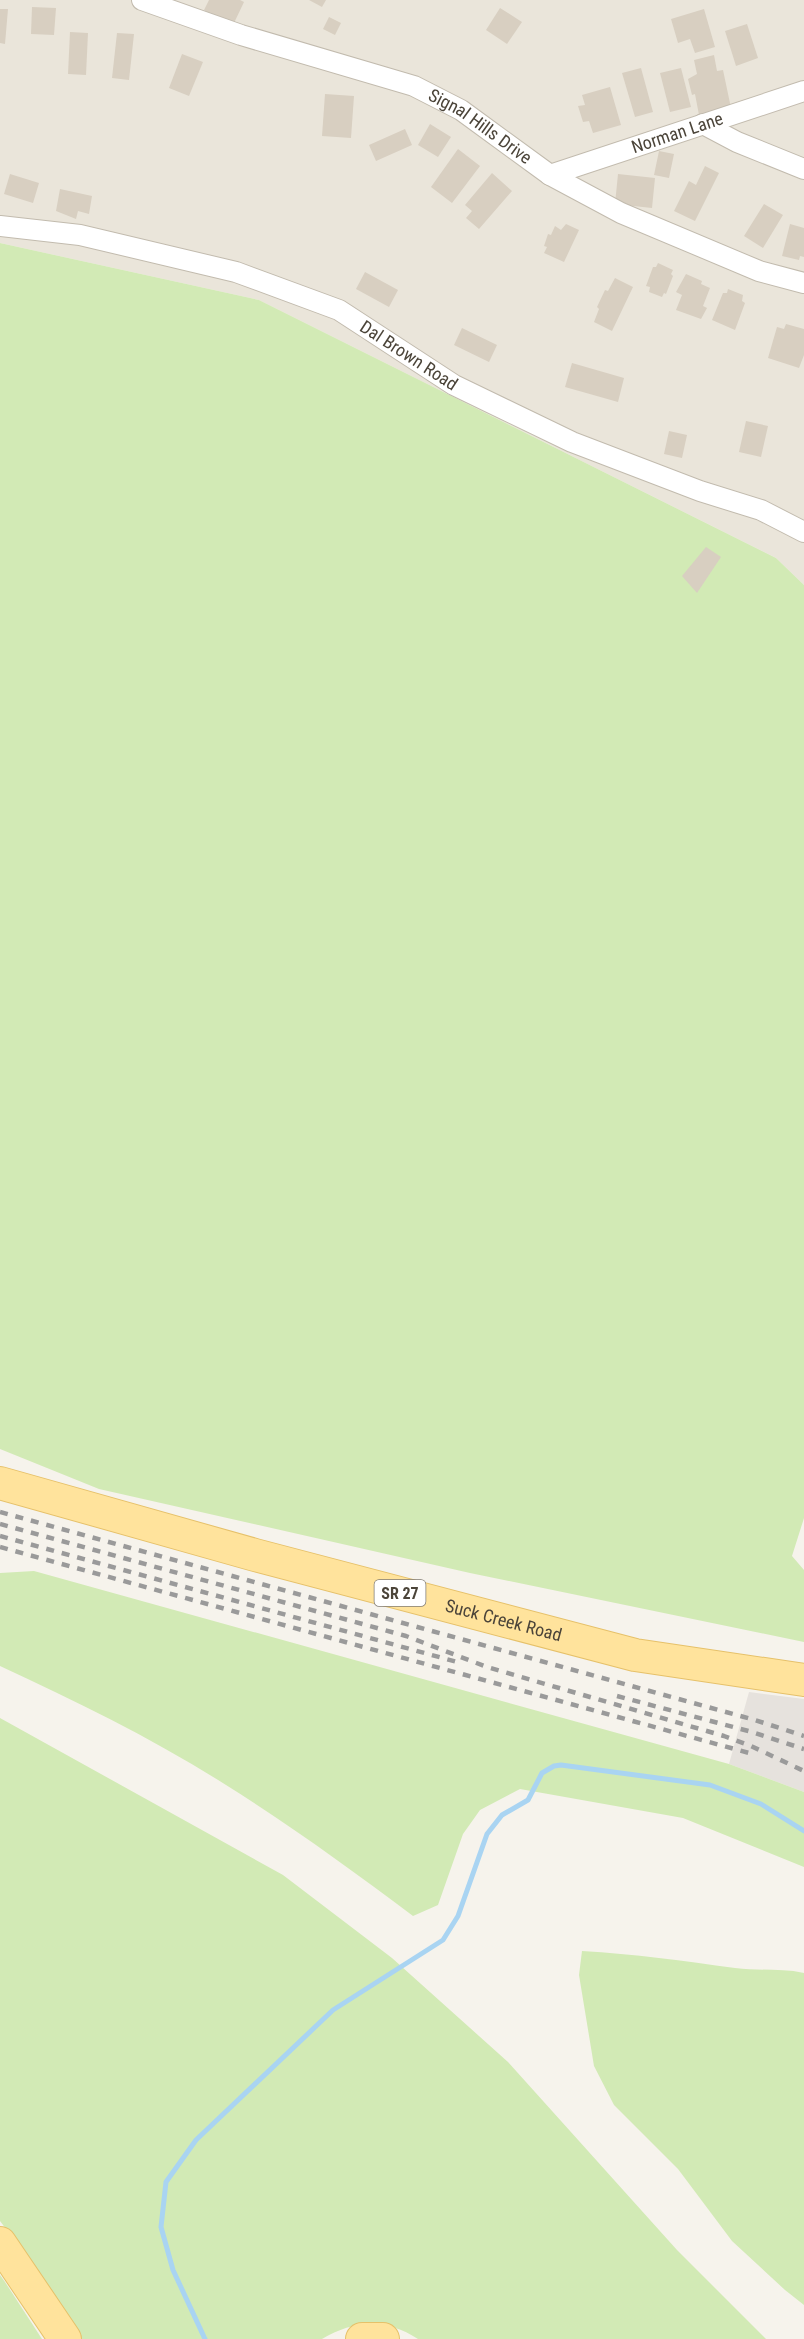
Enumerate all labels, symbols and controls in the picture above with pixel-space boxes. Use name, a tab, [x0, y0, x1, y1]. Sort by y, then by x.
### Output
street label: Signal Hills Drive	[425, 84, 536, 168]
street label: Norman Lane	[629, 108, 725, 157]
street label: Dal Brown Road	[356, 316, 462, 395]
road number: SR 27	[374, 1580, 426, 1606]
street label: Suck Creek Road	[443, 1595, 564, 1645]

